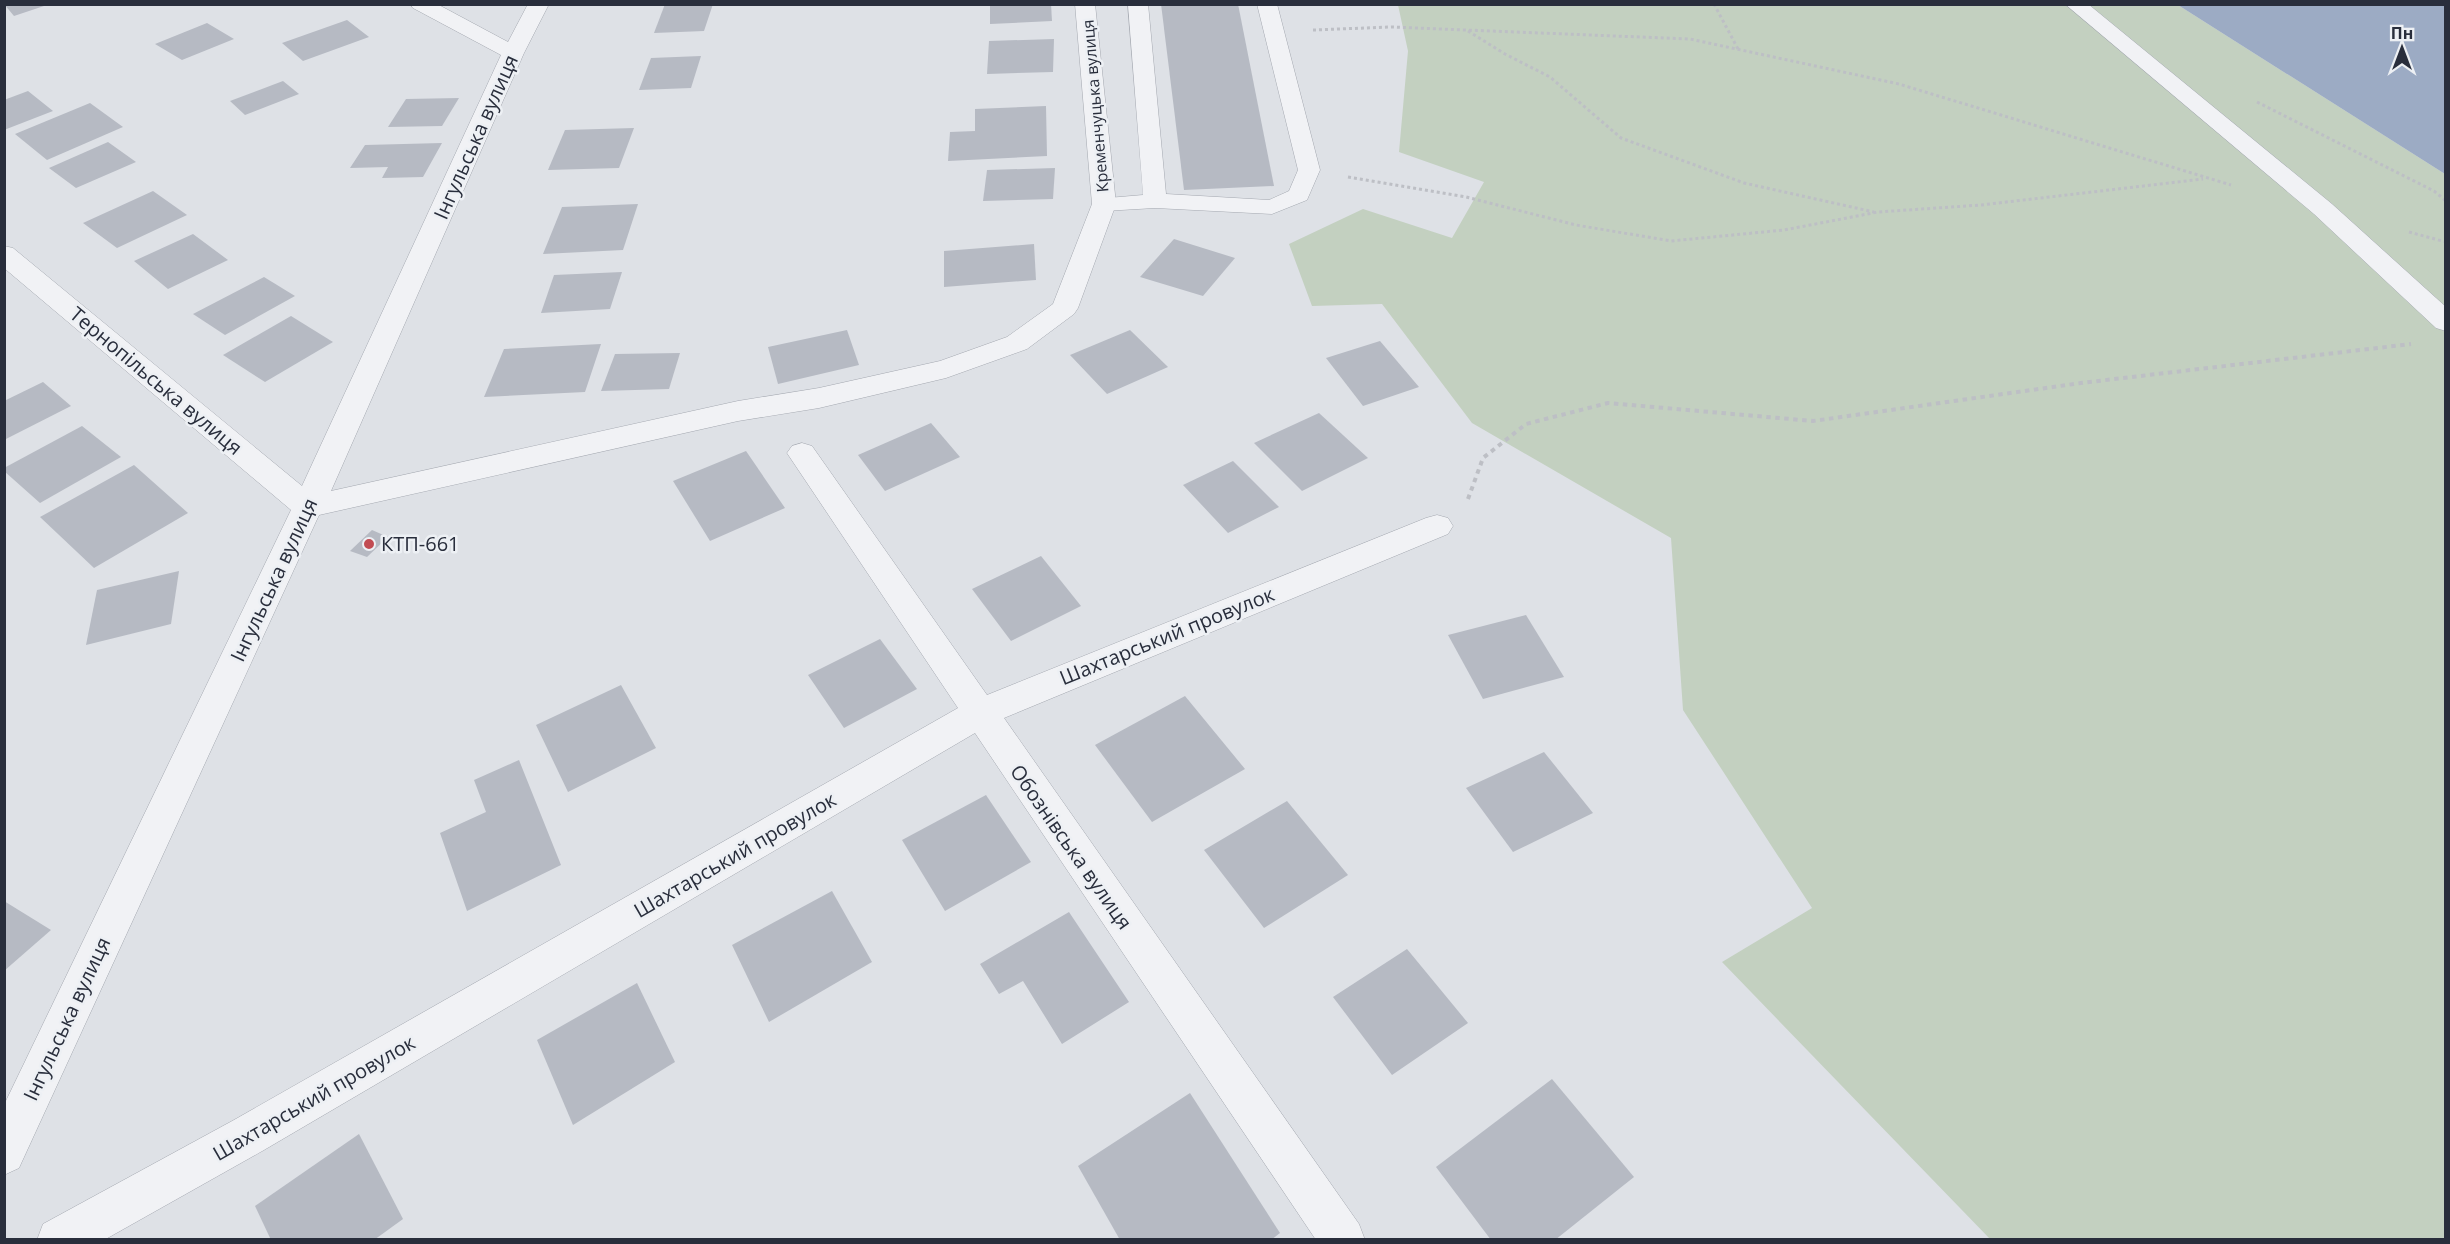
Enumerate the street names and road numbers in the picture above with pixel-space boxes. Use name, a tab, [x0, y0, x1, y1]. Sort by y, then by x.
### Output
street label: Кременчуцька вулиця	[1076, 19, 1114, 193]
street label: Інгульська вулиця	[427, 50, 524, 223]
street label: Тернопільська вулиця	[64, 300, 248, 461]
street label: Інгульська вулиця	[224, 494, 323, 666]
street label: Шахтарський провулок	[1055, 580, 1279, 691]
street label: Обознівська вулиця	[1004, 759, 1139, 935]
street label: Шахтарський провулок	[629, 785, 841, 924]
street label: Інгульська вулиця	[17, 933, 116, 1105]
street label: Шахтарський провулок	[208, 1028, 420, 1167]

